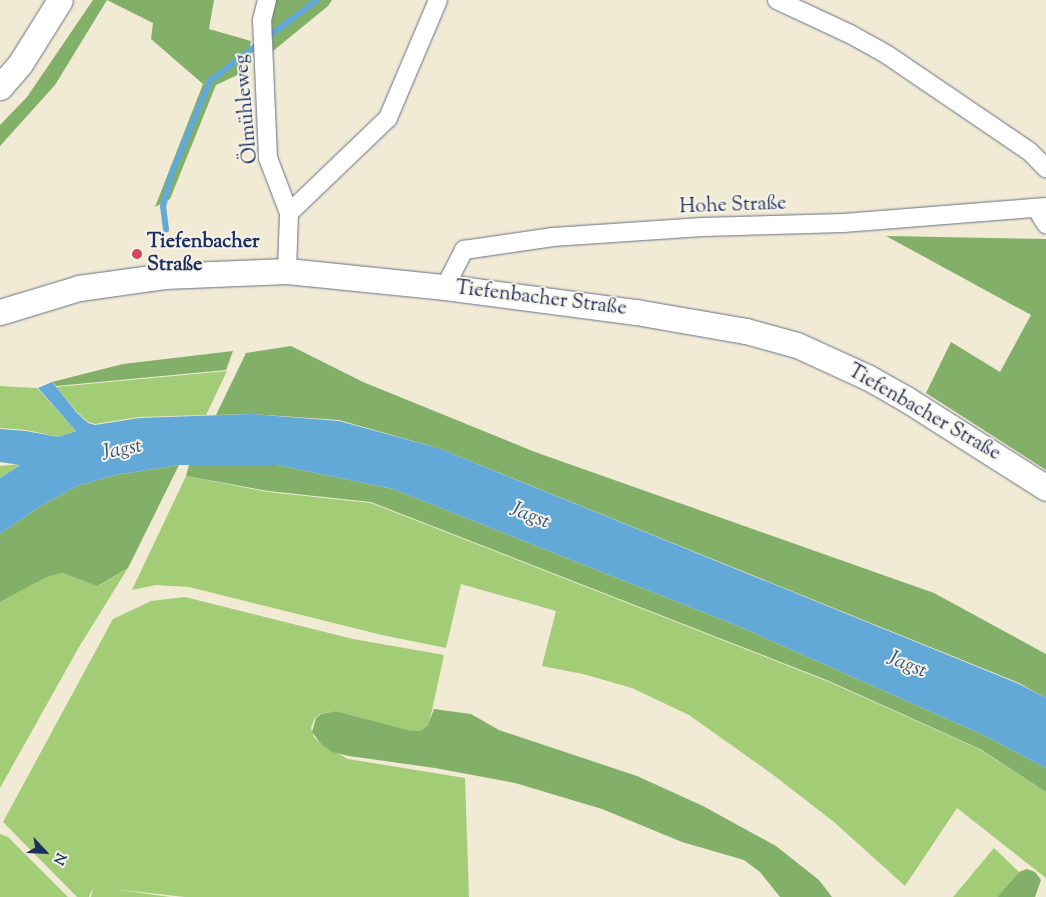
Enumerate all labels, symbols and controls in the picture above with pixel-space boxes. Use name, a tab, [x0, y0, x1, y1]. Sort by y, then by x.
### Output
street label: Ölmühleweg	[230, 53, 264, 165]
street label: Hohe Straße	[679, 192, 787, 220]
place label: Tiefenbacher Straße	[147, 230, 260, 277]
marker: Tiefenbacher Straße	[131, 248, 143, 260]
street label: Tiefenbacher Straße	[454, 277, 628, 321]
street label: Tiefenbacher Straße	[843, 360, 1005, 466]
water label: Jagst	[100, 434, 144, 466]
water label: Jagst	[507, 497, 553, 535]
water label: Jagst	[884, 646, 930, 684]
north arrow	[20, 827, 70, 877]
text: N	[47, 849, 70, 868]

